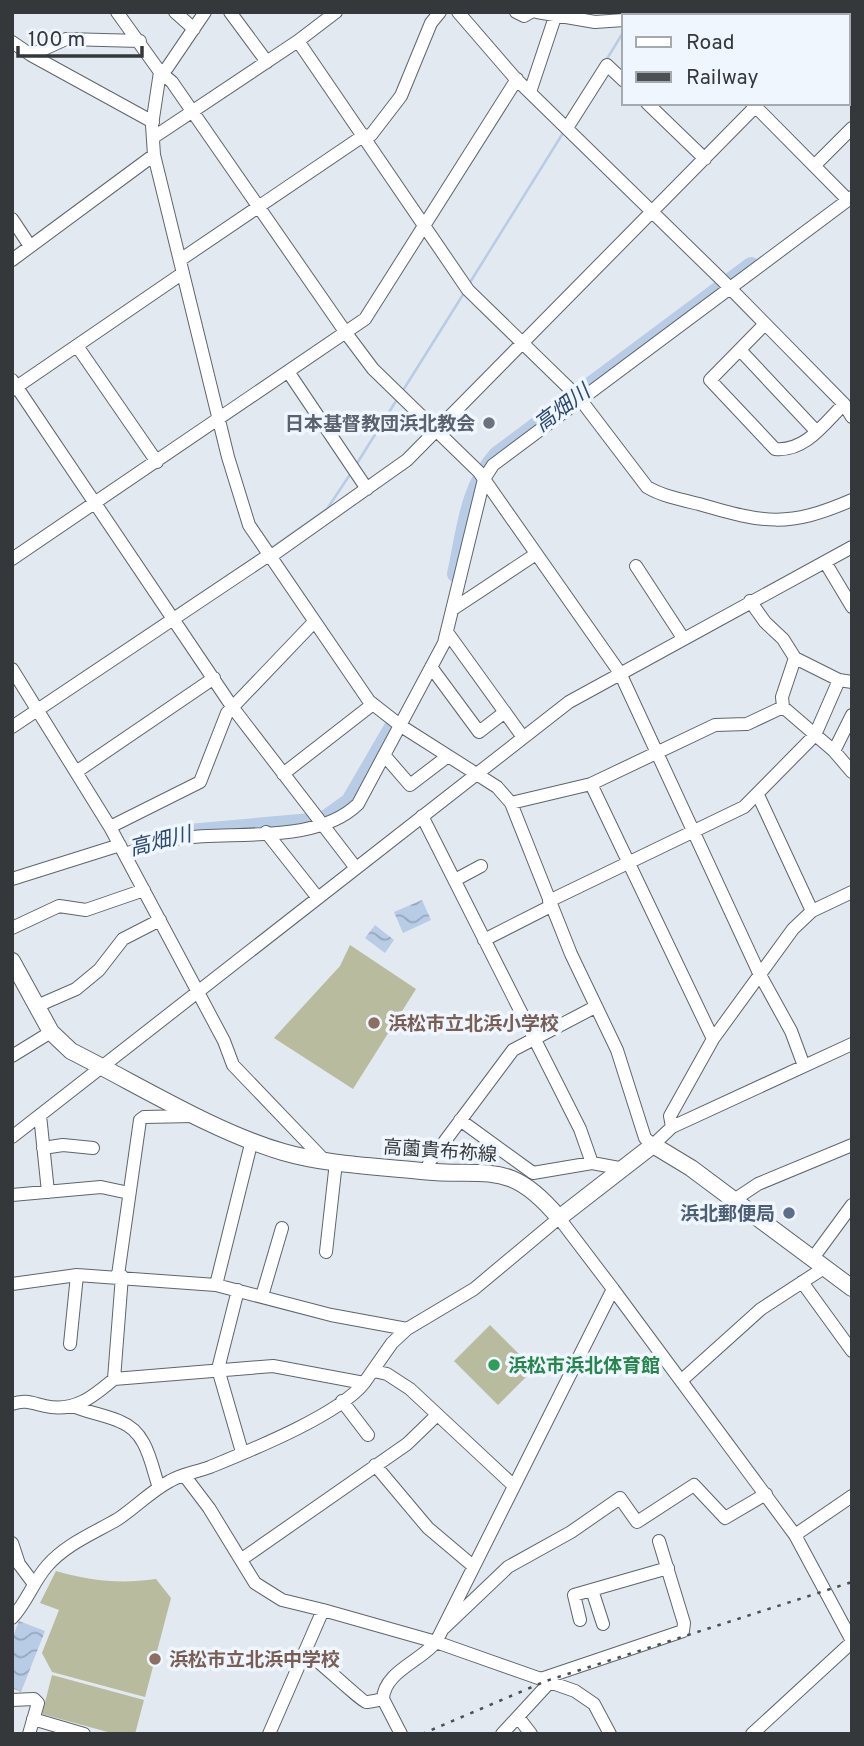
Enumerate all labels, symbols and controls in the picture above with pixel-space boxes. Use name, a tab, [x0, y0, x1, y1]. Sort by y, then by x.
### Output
scale bar	[18, 14, 142, 58]
legend	[622, 14, 850, 105]
text: 100 m	[28, 27, 85, 54]
text: Road	[686, 30, 735, 57]
text: Railway	[686, 65, 759, 92]
water label: 高畑川	[530, 378, 598, 439]
place label: 日本基督教団浜北教会	[285, 413, 475, 437]
marker: 日本基督教団浜北教会	[481, 415, 497, 431]
water label: 高畑川	[127, 821, 196, 863]
place label: 浜松市立北浜小学校	[388, 1013, 559, 1037]
marker: 浜松市立北浜小学校	[366, 1015, 382, 1031]
street label: 高薗貴布祢線	[382, 1136, 498, 1168]
place label: 浜北郵便局	[680, 1203, 775, 1227]
marker: 浜北郵便局	[781, 1205, 797, 1221]
place label: 浜松市浜北体育館	[508, 1355, 660, 1379]
marker: 浜松市浜北体育館	[486, 1357, 502, 1373]
place label: 浜松市立北浜中学校	[169, 1649, 340, 1673]
marker: 浜松市立北浜中学校	[147, 1651, 163, 1667]

